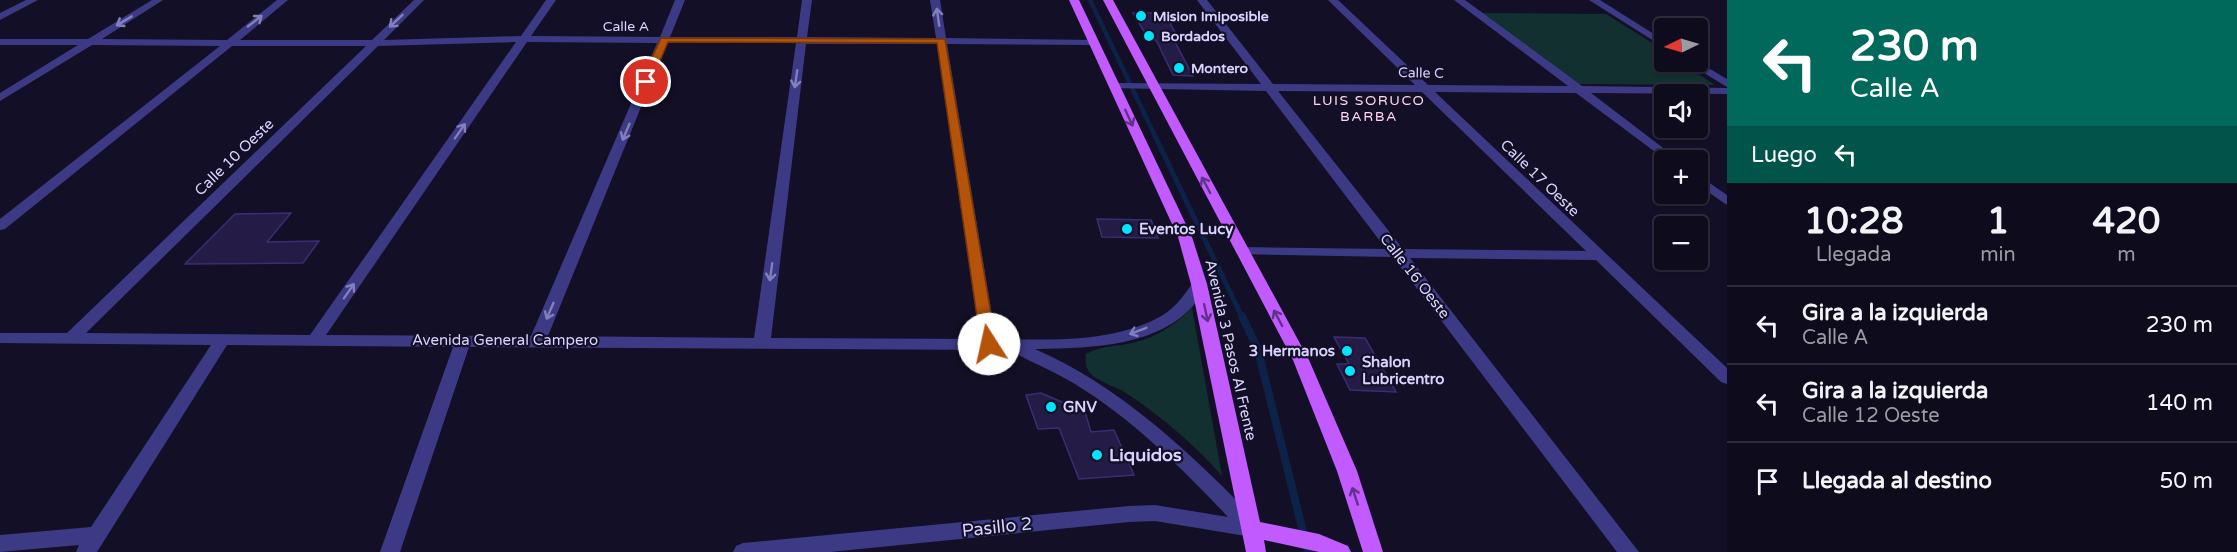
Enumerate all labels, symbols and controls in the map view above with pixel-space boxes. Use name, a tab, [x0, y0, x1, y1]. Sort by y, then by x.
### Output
one-way arrow	[932, 7, 943, 27]
place label: Mision Imiposible	[1153, 8, 1269, 25]
marker: Mision Imiposible	[1134, 9, 1148, 23]
one-way arrow	[389, 14, 404, 28]
one-way arrow	[115, 15, 132, 28]
one-way arrow	[247, 15, 263, 28]
street label: Calle A	[603, 18, 649, 35]
north arrow	[1654, 18, 1708, 72]
map controls	[1654, 18, 1708, 270]
text: 230 m	[1850, 21, 1979, 72]
icon: left	[1751, 24, 1829, 102]
place label: Bordados	[1161, 28, 1225, 45]
marker: Bordados	[1142, 29, 1156, 43]
pin	[620, 56, 671, 107]
place label: Montero	[1191, 60, 1249, 77]
marker: Montero	[1172, 61, 1186, 75]
street label: Calle C	[1398, 64, 1444, 82]
icon: arrive	[629, 65, 662, 98]
one-way arrow	[791, 68, 802, 88]
text: Calle A	[1850, 72, 1940, 105]
button: sound	[1654, 84, 1708, 138]
district label: LUIS SORUCO BARBA	[1313, 92, 1425, 125]
one-way arrow	[1123, 109, 1135, 127]
street label: Calle 10 Oeste	[191, 115, 277, 199]
one-way arrow	[620, 122, 631, 140]
one-way arrow	[454, 123, 466, 139]
street label: Calle 17 Oeste	[1497, 136, 1583, 220]
icon: left	[1829, 138, 1862, 171]
text: Luego	[1751, 142, 1817, 168]
button: +	[1654, 150, 1708, 204]
one-way arrow	[1200, 176, 1211, 194]
text: 10:28	[1804, 200, 1904, 243]
text: 1	[1987, 200, 2009, 243]
text: 420	[2092, 200, 2160, 243]
button: −	[1654, 216, 1708, 270]
place label: Eventos Lucy	[1139, 220, 1233, 239]
marker: Eventos Lucy	[1120, 222, 1134, 236]
street label: Calle 16 Oeste	[1376, 230, 1454, 322]
text: Llegada	[1816, 243, 1891, 267]
text: min	[1980, 243, 2016, 267]
text: m	[2117, 243, 2136, 267]
street label: Avenida 3 Pasos Al Frente	[1201, 258, 1261, 442]
one-way arrow	[765, 262, 776, 281]
one-way arrow	[343, 283, 355, 299]
text: Gira a la izquierda	[1802, 300, 1988, 326]
one-way arrow	[544, 302, 555, 320]
one-way arrow	[1200, 304, 1212, 323]
one-way arrow	[1272, 309, 1283, 327]
icon: left	[1751, 309, 1784, 342]
position arrow	[957, 312, 1021, 376]
text: 230 m	[2146, 312, 2213, 338]
one-way arrow	[1129, 326, 1148, 337]
text: Calle A	[1802, 326, 1869, 350]
street label: Avenida General Campero	[412, 331, 598, 349]
place label: 3 Hermanos	[1249, 342, 1335, 360]
marker: 3 Hermanos	[1340, 344, 1354, 358]
place label: Shalon Lubricentro	[1362, 353, 1444, 388]
marker: Shalon Lubricentro	[1343, 364, 1357, 378]
text: Gira a la izquierda	[1802, 378, 1988, 404]
icon: left	[1751, 387, 1784, 420]
text: 140 m	[2146, 390, 2213, 416]
place label: GNV	[1063, 398, 1097, 416]
marker: GNV	[1044, 400, 1058, 414]
text: Calle 12 Oeste	[1802, 404, 1939, 428]
place label: Liquidos	[1109, 444, 1182, 466]
marker: Liquidos	[1090, 448, 1104, 462]
icon: arrive	[1751, 465, 1784, 498]
text: Llegada al destino	[1802, 468, 1992, 494]
text: 50 m	[2159, 468, 2213, 494]
one-way arrow	[1349, 487, 1360, 506]
street label: Pasillo 2	[961, 512, 1033, 542]

